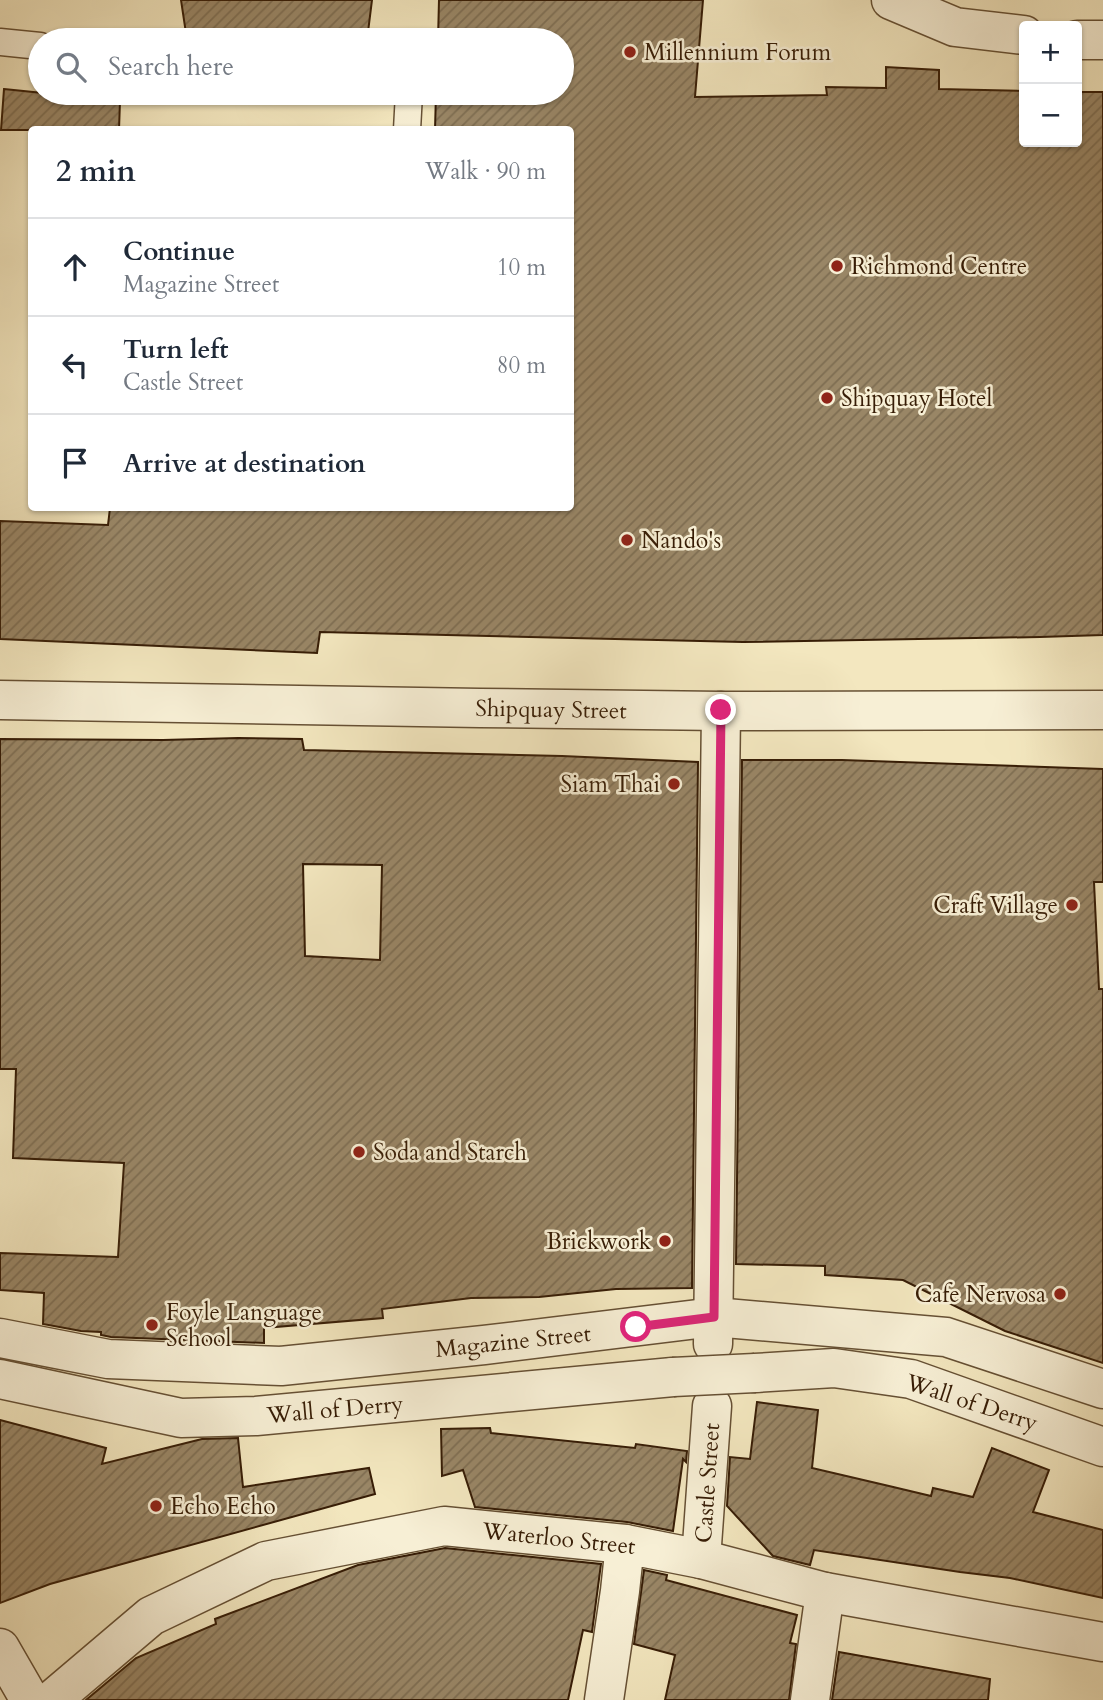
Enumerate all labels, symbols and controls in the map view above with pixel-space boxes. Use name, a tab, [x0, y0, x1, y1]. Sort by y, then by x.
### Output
map controls	[1019, 21, 1082, 147]
button: +	[1019, 21, 1082, 84]
search box	[28, 28, 574, 105]
place label: Millennium Forum	[644, 37, 832, 68]
marker: Millennium Forum	[622, 44, 638, 60]
icon: search	[52, 48, 90, 86]
text: Search here	[108, 49, 234, 84]
button: −	[1019, 84, 1082, 147]
text: 2 min	[56, 151, 136, 192]
text: Walk · 90 m	[425, 156, 546, 187]
text: Continue	[123, 234, 235, 269]
icon: ahead	[56, 248, 94, 286]
place label: Richmond Centre	[851, 251, 1027, 282]
text: 10 m	[497, 252, 546, 283]
marker: Richmond Centre	[829, 258, 845, 274]
text: Magazine Street	[123, 269, 279, 300]
text: Turn left	[123, 332, 228, 367]
icon: left	[56, 346, 94, 384]
text: 80 m	[497, 350, 546, 381]
text: Castle Street	[123, 367, 243, 398]
place label: Shipquay Hotel	[841, 383, 992, 414]
marker: Shipquay Hotel	[819, 390, 835, 406]
icon: arrive	[56, 444, 94, 482]
text: Arrive at destination	[123, 446, 366, 481]
place label: Nando's	[641, 525, 721, 556]
marker: Nando's	[619, 532, 635, 548]
street label: Shipquay Street	[475, 693, 627, 726]
route end	[705, 694, 736, 725]
place label: Siam Thai	[561, 769, 660, 800]
marker: Siam Thai	[666, 776, 682, 792]
place label: Craft Village	[933, 890, 1058, 921]
marker: Craft Village	[1064, 897, 1080, 913]
place label: Soda and Starch	[373, 1137, 527, 1168]
marker: Soda and Starch	[351, 1144, 367, 1160]
place label: Brickwork	[546, 1226, 652, 1257]
marker: Brickwork	[657, 1233, 673, 1249]
place label: Cafe Nervosa	[915, 1279, 1046, 1310]
marker: Cafe Nervosa	[1052, 1286, 1068, 1302]
place label: Foyle Language School	[166, 1297, 322, 1354]
route start	[620, 1311, 651, 1342]
marker: Foyle Language School	[144, 1317, 160, 1333]
street label: Magazine Street	[434, 1318, 592, 1365]
street label: Wall of Derry	[901, 1366, 1042, 1438]
street label: Wall of Derry	[265, 1388, 405, 1431]
street label: Castle Street	[688, 1422, 727, 1544]
place label: Echo Echo	[170, 1491, 276, 1522]
marker: Echo Echo	[148, 1498, 164, 1514]
street label: Waterloo Street	[480, 1515, 637, 1562]

